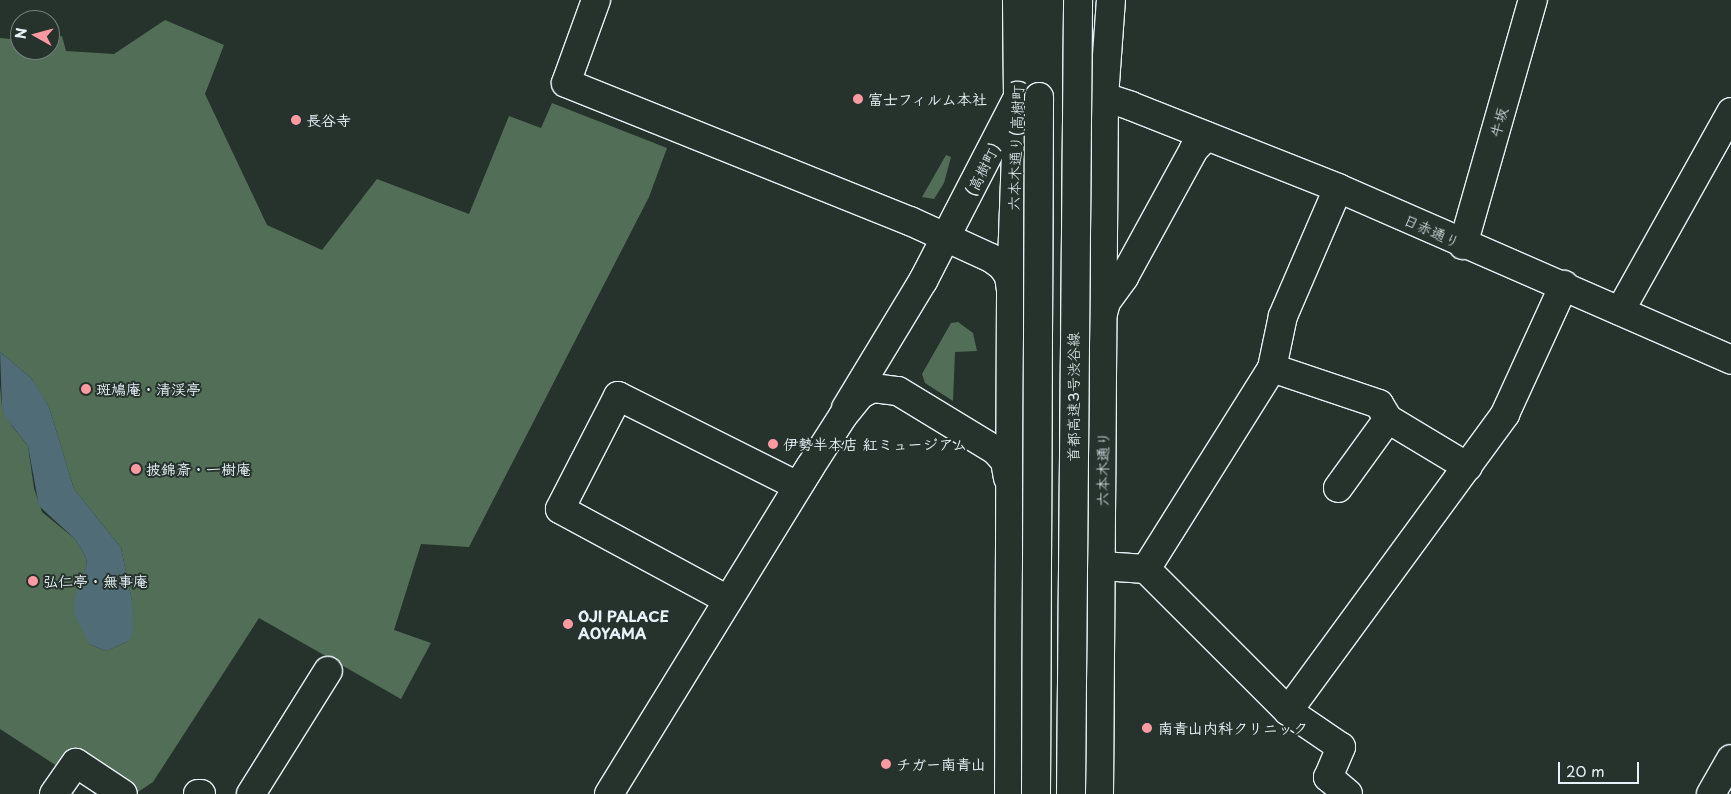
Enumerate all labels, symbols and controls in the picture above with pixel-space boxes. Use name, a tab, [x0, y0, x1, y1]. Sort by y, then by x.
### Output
north arrow	[10, 10, 60, 60]
text: N	[10, 26, 32, 40]
street label: 六本木通り(高樹町)	[1004, 79, 1026, 211]
place label: 富士フィルム本社	[868, 90, 988, 108]
marker: 富士フィルム本社	[852, 93, 864, 105]
street label: 牛坂	[1485, 105, 1511, 139]
place label: 長谷寺	[306, 111, 351, 129]
marker: 長谷寺	[290, 114, 302, 126]
street label: (高樹町)	[961, 140, 1003, 198]
street label: 日赤通り	[1401, 210, 1463, 250]
street label: 首都高速3号渋谷線	[1064, 332, 1082, 462]
place label: 斑鳩庵・清渓亭	[96, 380, 201, 398]
marker: 斑鳩庵・清渓亭	[80, 383, 92, 395]
street label: 六本木通り	[1093, 432, 1111, 506]
place label: 伊勢半本店 紅ミュージアム	[783, 435, 968, 453]
marker: 伊勢半本店 紅ミュージアム	[767, 438, 779, 450]
place label: 披錦斎・一樹庵	[146, 460, 251, 478]
marker: 披錦斎・一樹庵	[130, 463, 142, 475]
place label: 弘仁亭・無事庵	[43, 572, 148, 590]
marker: 弘仁亭・無事庵	[27, 575, 39, 587]
place label: OJI PALACE AOYAMA	[578, 606, 670, 641]
marker: OJI PALACE AOYAMA	[562, 618, 574, 630]
place label: 南青山内科クリニック	[1158, 719, 1308, 737]
marker: 南青山内科クリニック	[1140, 721, 1154, 735]
scale bar	[1561, 752, 1642, 784]
place label: チガー南青山	[896, 755, 986, 773]
marker: チガー南青山	[880, 758, 892, 770]
text: 20 m	[1566, 759, 1605, 782]

